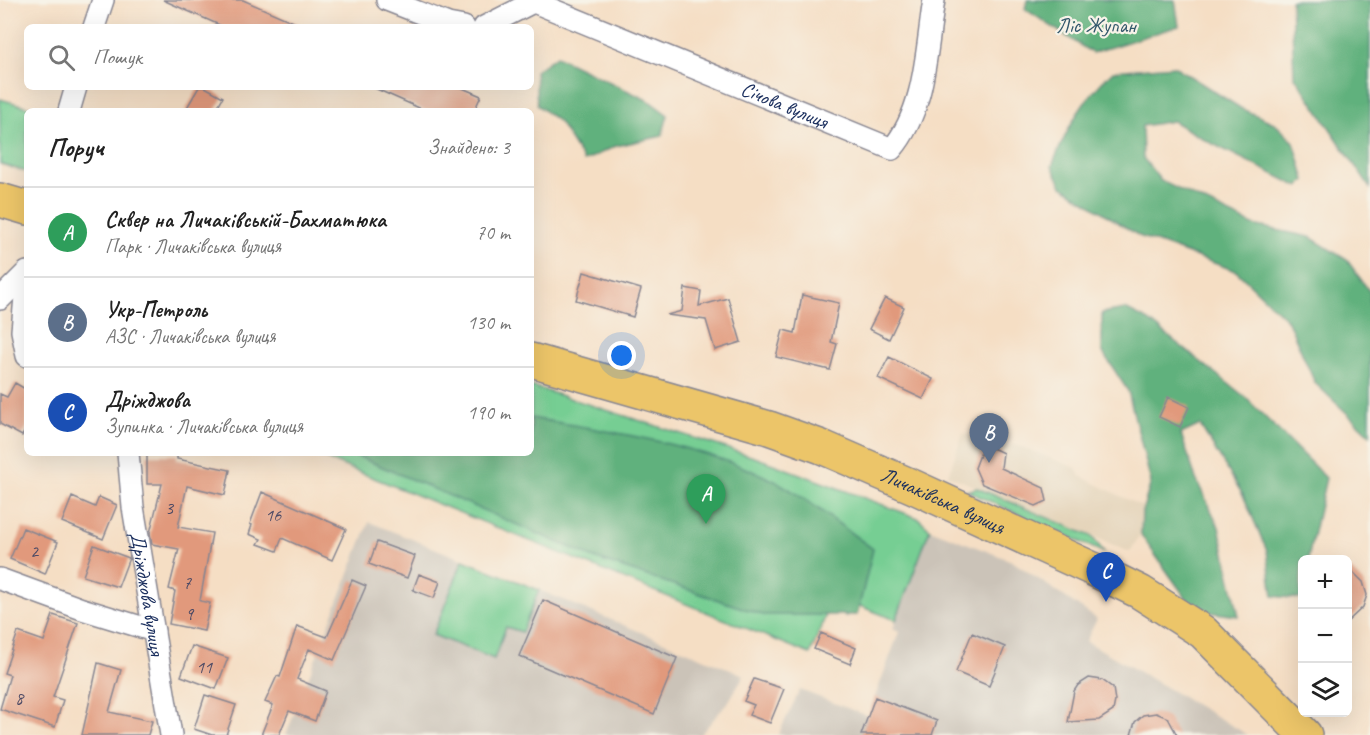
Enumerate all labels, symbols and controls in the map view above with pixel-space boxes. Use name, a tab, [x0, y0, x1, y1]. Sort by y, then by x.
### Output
park label: Ліс Жупан	[1056, 12, 1137, 38]
search box	[24, 24, 534, 90]
icon: search	[45, 41, 78, 74]
text: Пошук	[93, 43, 142, 71]
street label: Січова вулиця	[737, 75, 833, 135]
text: Поруч	[48, 131, 104, 164]
text: Знайдено: 3	[428, 135, 510, 160]
text: Сквер на Личаківській-Бахматюка	[105, 206, 386, 234]
text: A	[62, 220, 73, 245]
text: 70 m	[476, 220, 510, 245]
text: Парк · Личаківська вулиця	[105, 234, 281, 259]
text: Укр-Петроль	[105, 296, 207, 324]
text: B	[62, 310, 73, 335]
text: 130 m	[467, 310, 510, 335]
text: АЗС · Личаківська вулиця	[105, 324, 276, 349]
your location	[607, 341, 636, 370]
text: Дріжджова	[105, 386, 190, 414]
text: C	[63, 400, 72, 425]
text: 190 m	[467, 400, 510, 425]
text: Зупинка · Личаківська вулиця	[105, 414, 303, 439]
pin: B	[970, 414, 1008, 463]
street label: Личаківська вулиця	[877, 461, 1010, 540]
pin: A	[686, 474, 726, 524]
house number: 3	[165, 497, 175, 519]
house number: 16	[265, 504, 282, 526]
street label: Дріжджова вулиця	[124, 530, 171, 659]
house number: 2	[30, 540, 40, 562]
pin: C	[1086, 552, 1126, 602]
map controls	[1298, 555, 1352, 717]
button: +	[1298, 555, 1352, 609]
house number: 7	[183, 572, 192, 594]
house number: 9	[185, 603, 195, 625]
button: −	[1298, 609, 1352, 663]
house number: 11	[196, 656, 213, 678]
button: layers	[1298, 663, 1352, 717]
house number: 8	[15, 687, 25, 709]

